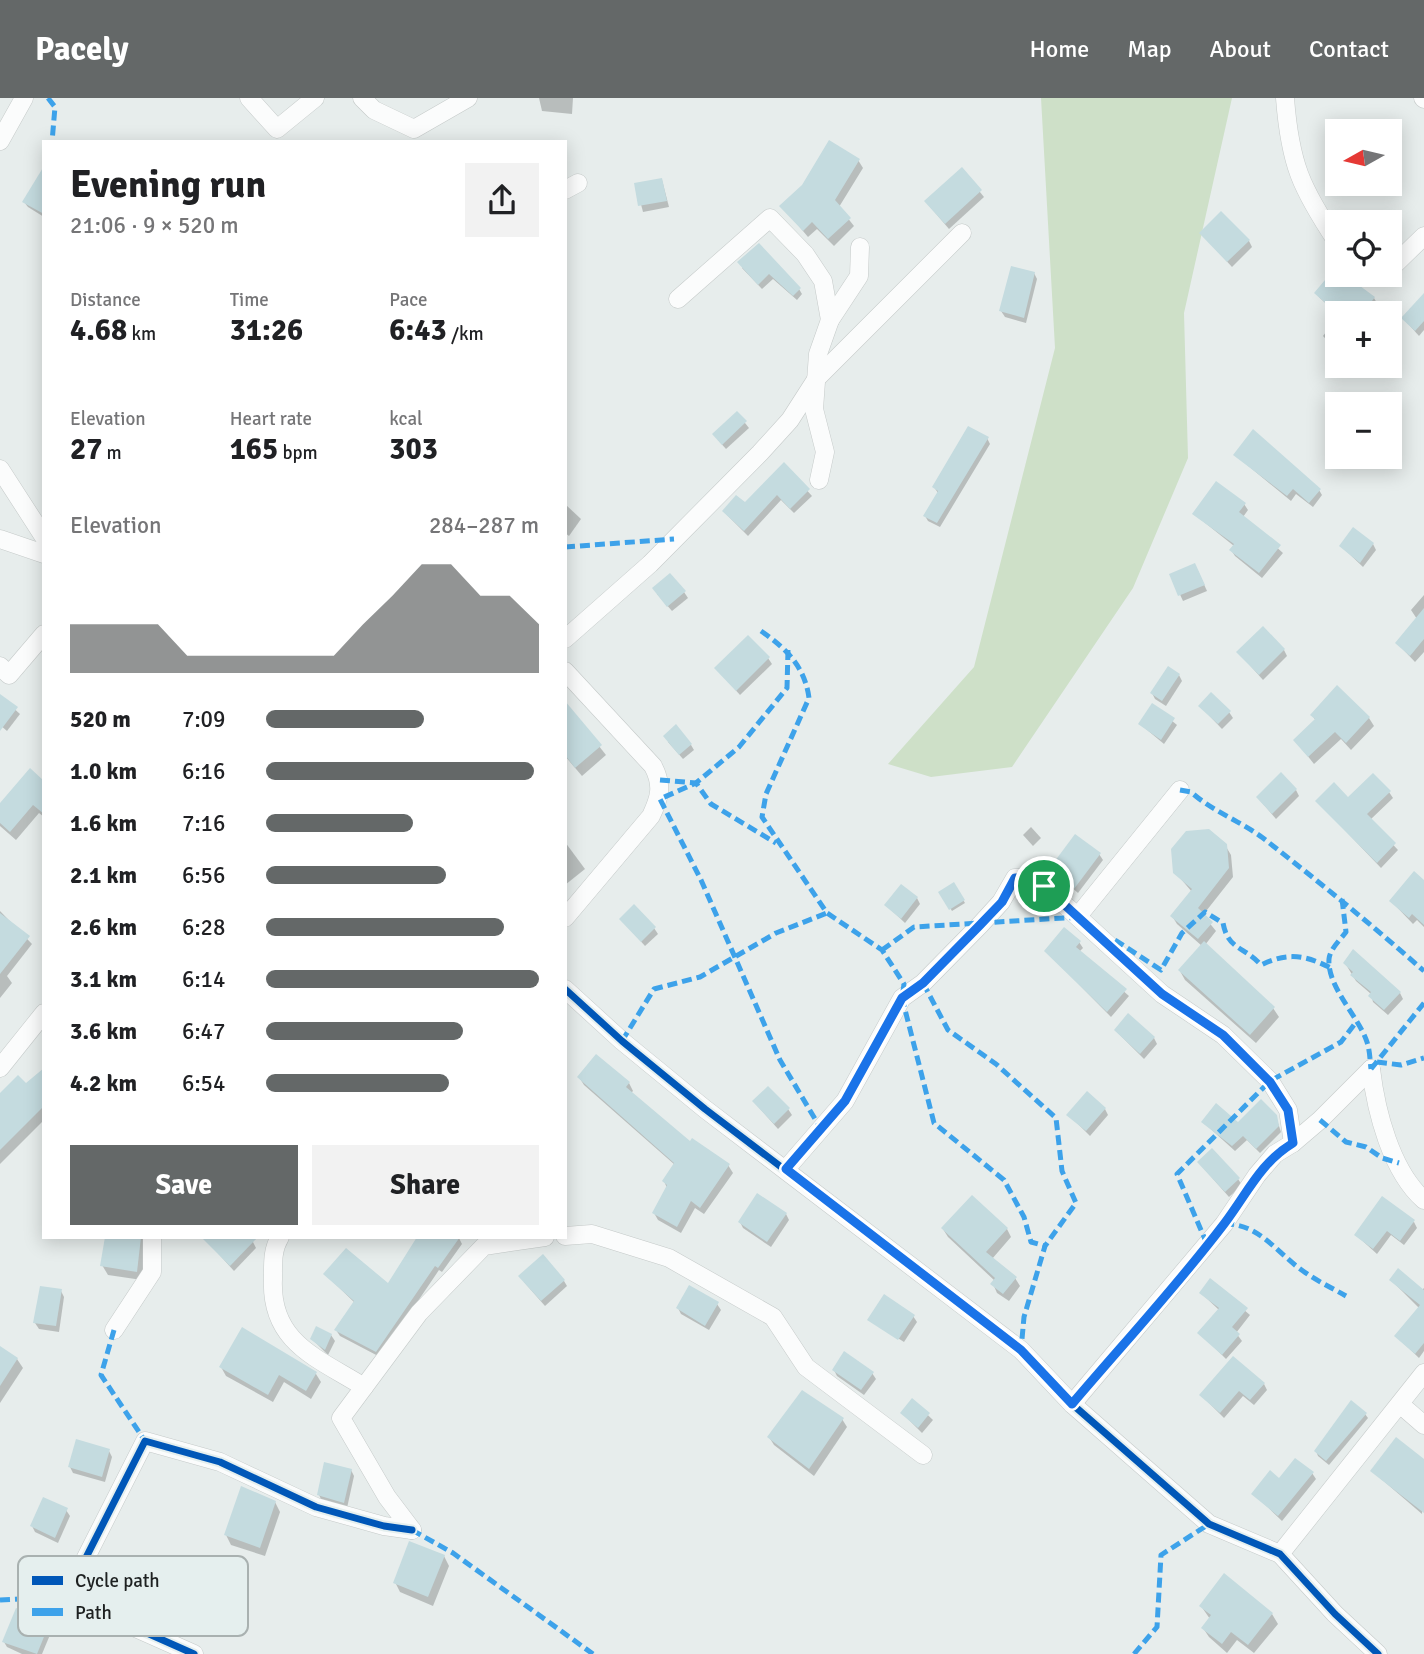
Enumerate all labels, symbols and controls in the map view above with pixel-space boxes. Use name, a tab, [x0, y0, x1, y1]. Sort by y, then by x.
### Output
text: Pacely	[35, 29, 129, 70]
text: Home	[1029, 34, 1089, 64]
text: Map	[1127, 34, 1172, 64]
text: About	[1210, 34, 1271, 64]
text: Contact	[1309, 34, 1389, 64]
north arrow	[1325, 119, 1402, 196]
map controls	[1325, 119, 1402, 469]
text: Evening run	[70, 161, 266, 208]
button: share	[465, 163, 539, 237]
button: locate	[1325, 210, 1402, 287]
text: 21:06 · 9 × 520 m	[70, 211, 239, 240]
text: Distance	[70, 288, 141, 312]
text: Time	[230, 288, 269, 312]
text: Pace	[389, 288, 428, 312]
button: +	[1325, 301, 1402, 378]
text: 4.68	[70, 312, 127, 349]
text: 31:26	[230, 312, 303, 349]
text: 6:43	[389, 312, 447, 349]
text: km	[127, 322, 156, 346]
text: /km	[447, 322, 484, 346]
button: −	[1325, 392, 1402, 469]
text: Elevation	[70, 407, 146, 431]
text: Heart rate	[230, 407, 312, 431]
text: kcal	[389, 407, 423, 431]
text: 27	[70, 431, 102, 468]
text: 165	[230, 431, 278, 468]
text: 303	[389, 431, 438, 468]
text: m	[102, 441, 122, 465]
text: bpm	[278, 441, 318, 465]
text: Elevation	[70, 511, 162, 540]
text: 284–287 m	[429, 511, 539, 540]
text: 520 m	[70, 705, 131, 734]
text: 7:09	[182, 705, 225, 734]
text: 1.0 km	[70, 757, 137, 786]
text: 6:16	[182, 757, 225, 786]
text: 1.6 km	[70, 809, 137, 838]
text: 7:16	[182, 809, 225, 838]
pin	[1014, 856, 1074, 916]
text: 2.1 km	[70, 861, 137, 890]
text: 6:56	[182, 861, 225, 890]
icon: arrive	[1025, 867, 1063, 905]
text: 2.6 km	[70, 913, 137, 942]
text: 6:28	[182, 913, 225, 942]
text: 3.1 km	[70, 965, 137, 994]
text: 6:14	[182, 965, 225, 994]
text: 3.6 km	[70, 1017, 137, 1046]
text: 6:47	[182, 1017, 225, 1046]
text: 4.2 km	[70, 1069, 137, 1098]
text: 6:54	[182, 1069, 225, 1098]
button: Save	[70, 1145, 298, 1225]
button: Share	[312, 1145, 539, 1225]
legend	[18, 1556, 248, 1636]
text: Cycle path	[75, 1569, 160, 1593]
text: Path	[75, 1601, 112, 1625]

